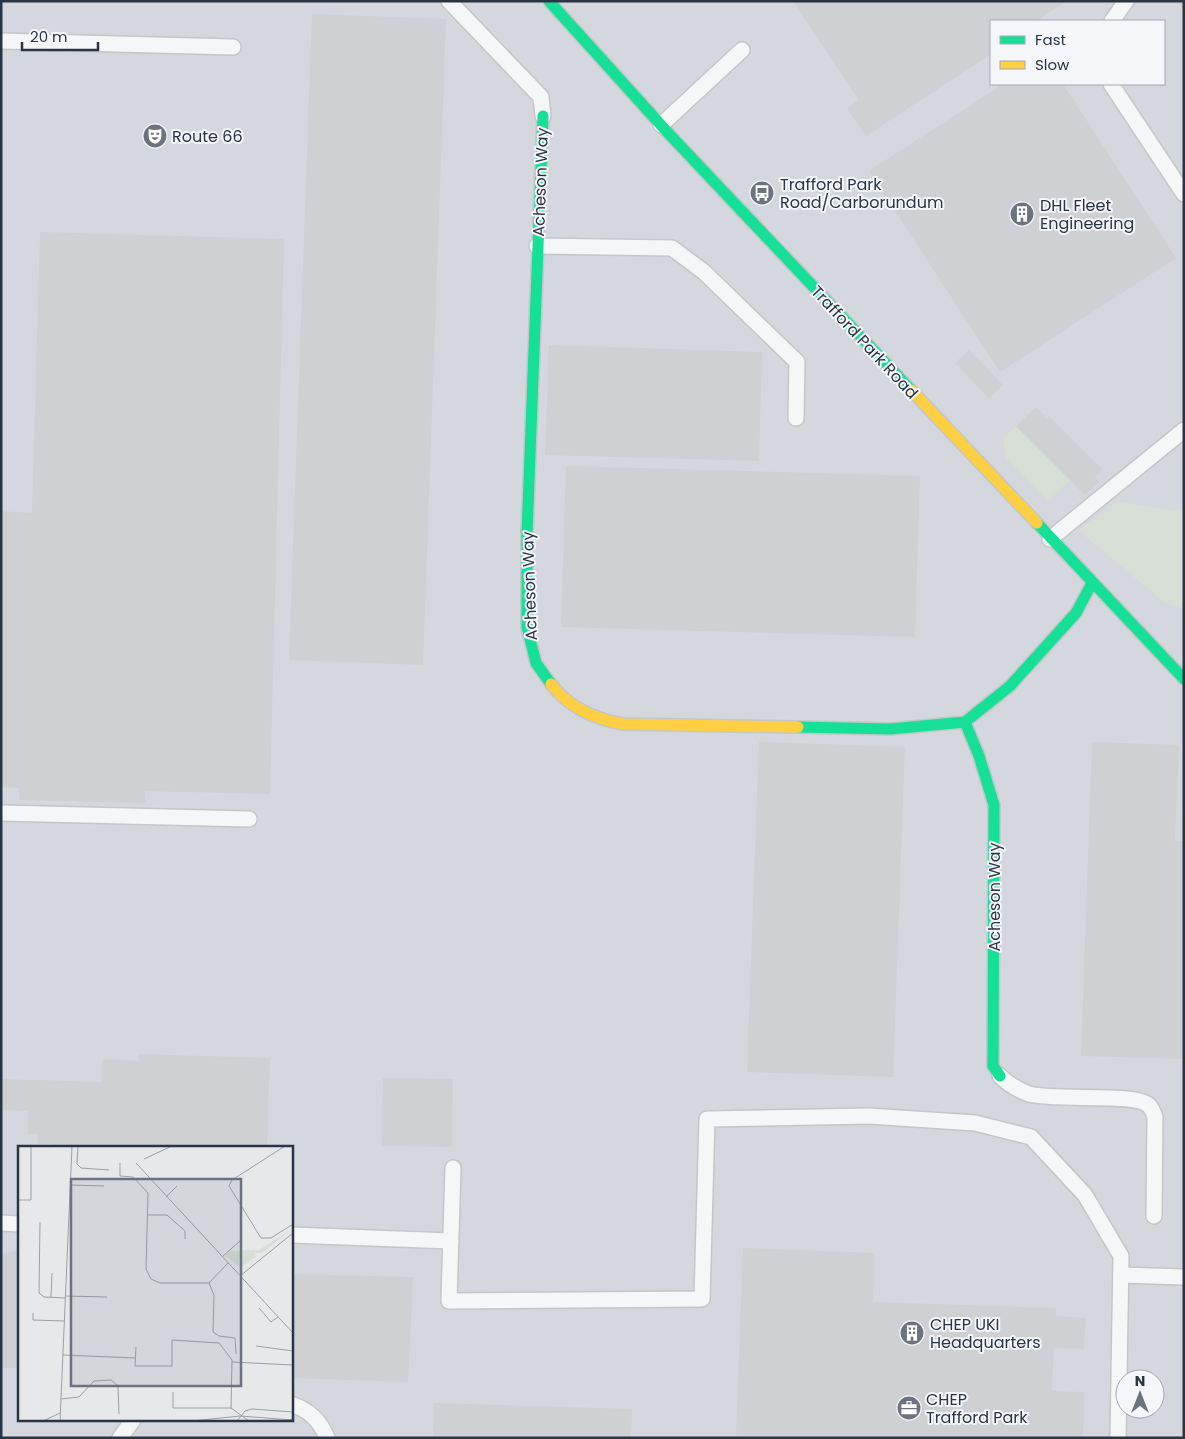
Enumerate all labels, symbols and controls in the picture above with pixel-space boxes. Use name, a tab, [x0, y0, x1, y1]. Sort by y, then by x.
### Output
scale bar	[22, 20, 99, 52]
legend	[990, 20, 1165, 85]
text: 20 m	[30, 26, 68, 47]
text: Fast	[1035, 29, 1066, 50]
text: Slow	[1035, 54, 1070, 75]
theatre icon: Route 66	[142, 123, 168, 149]
place label: Route 66	[172, 125, 243, 148]
street label: Acheson Way	[527, 127, 554, 237]
place label: Trafford Park Road/Carborundum	[780, 173, 943, 214]
bus stop icon: Trafford Park Road/Carborundum	[749, 180, 775, 206]
place label: DHL Fleet Engineering	[1040, 194, 1134, 235]
building icon: DHL Fleet Engineering	[1009, 201, 1035, 227]
street label: Trafford Park Road	[806, 281, 923, 404]
street label: Acheson Way	[516, 531, 543, 641]
street label: Acheson Way	[983, 842, 1006, 952]
inset map	[18, 1146, 292, 1422]
place label: CHEP UKI Headquarters	[930, 1313, 1041, 1354]
building icon: CHEP UKI Headquarters	[899, 1320, 925, 1346]
north arrow	[1115, 1369, 1165, 1419]
text: N	[1135, 1371, 1145, 1391]
place label: CHEP Trafford Park	[926, 1388, 1028, 1429]
office icon: CHEP Trafford Park	[896, 1395, 922, 1421]

